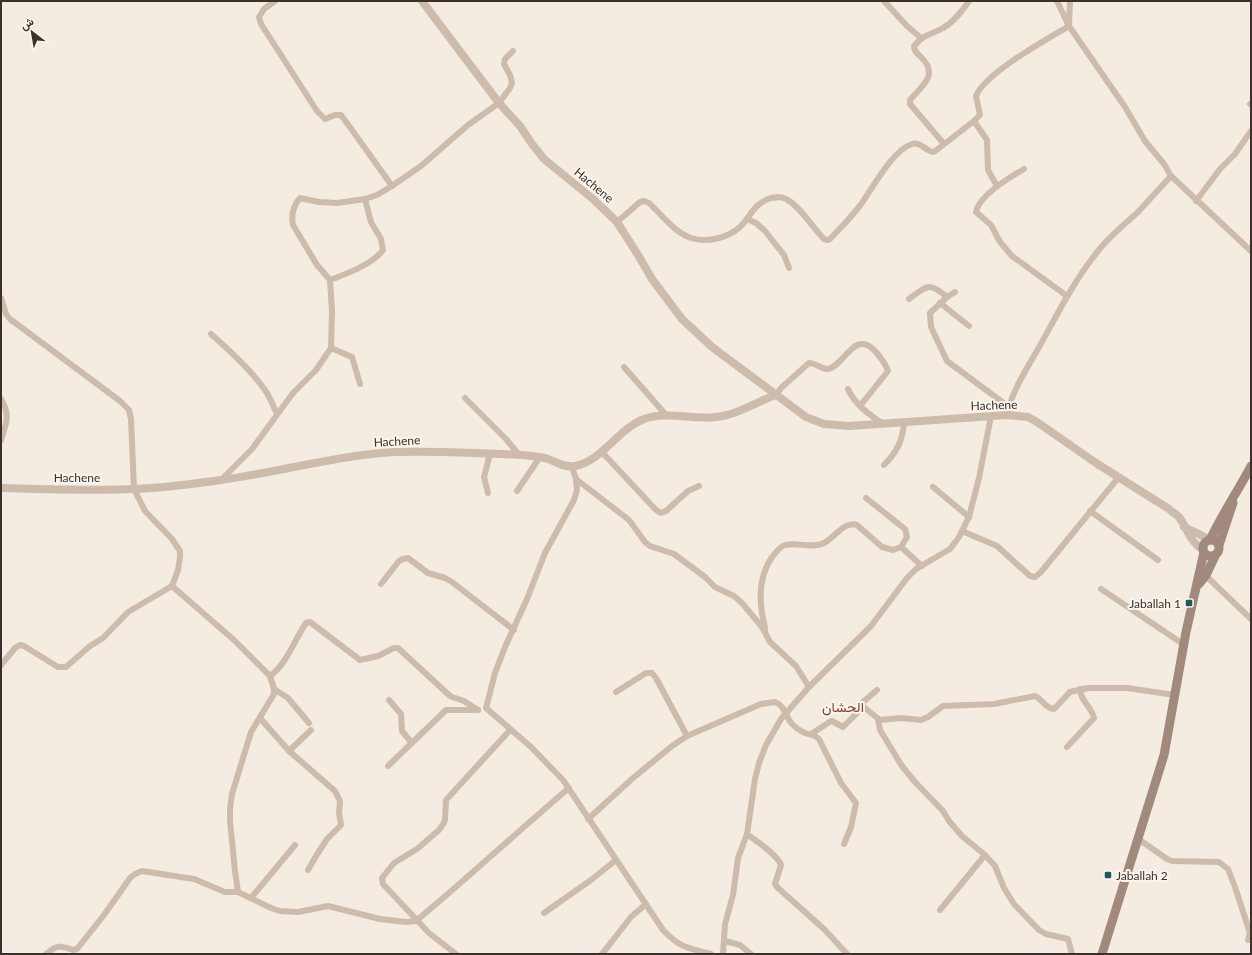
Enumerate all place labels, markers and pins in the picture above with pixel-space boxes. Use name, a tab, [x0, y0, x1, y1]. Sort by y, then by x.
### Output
place label: Jaballah 1	[1129, 596, 1181, 611]
marker: Jaballah 1	[1184, 598, 1194, 608]
place label: Jaballah 2	[1116, 868, 1168, 883]
marker: Jaballah 2	[1103, 870, 1113, 880]

